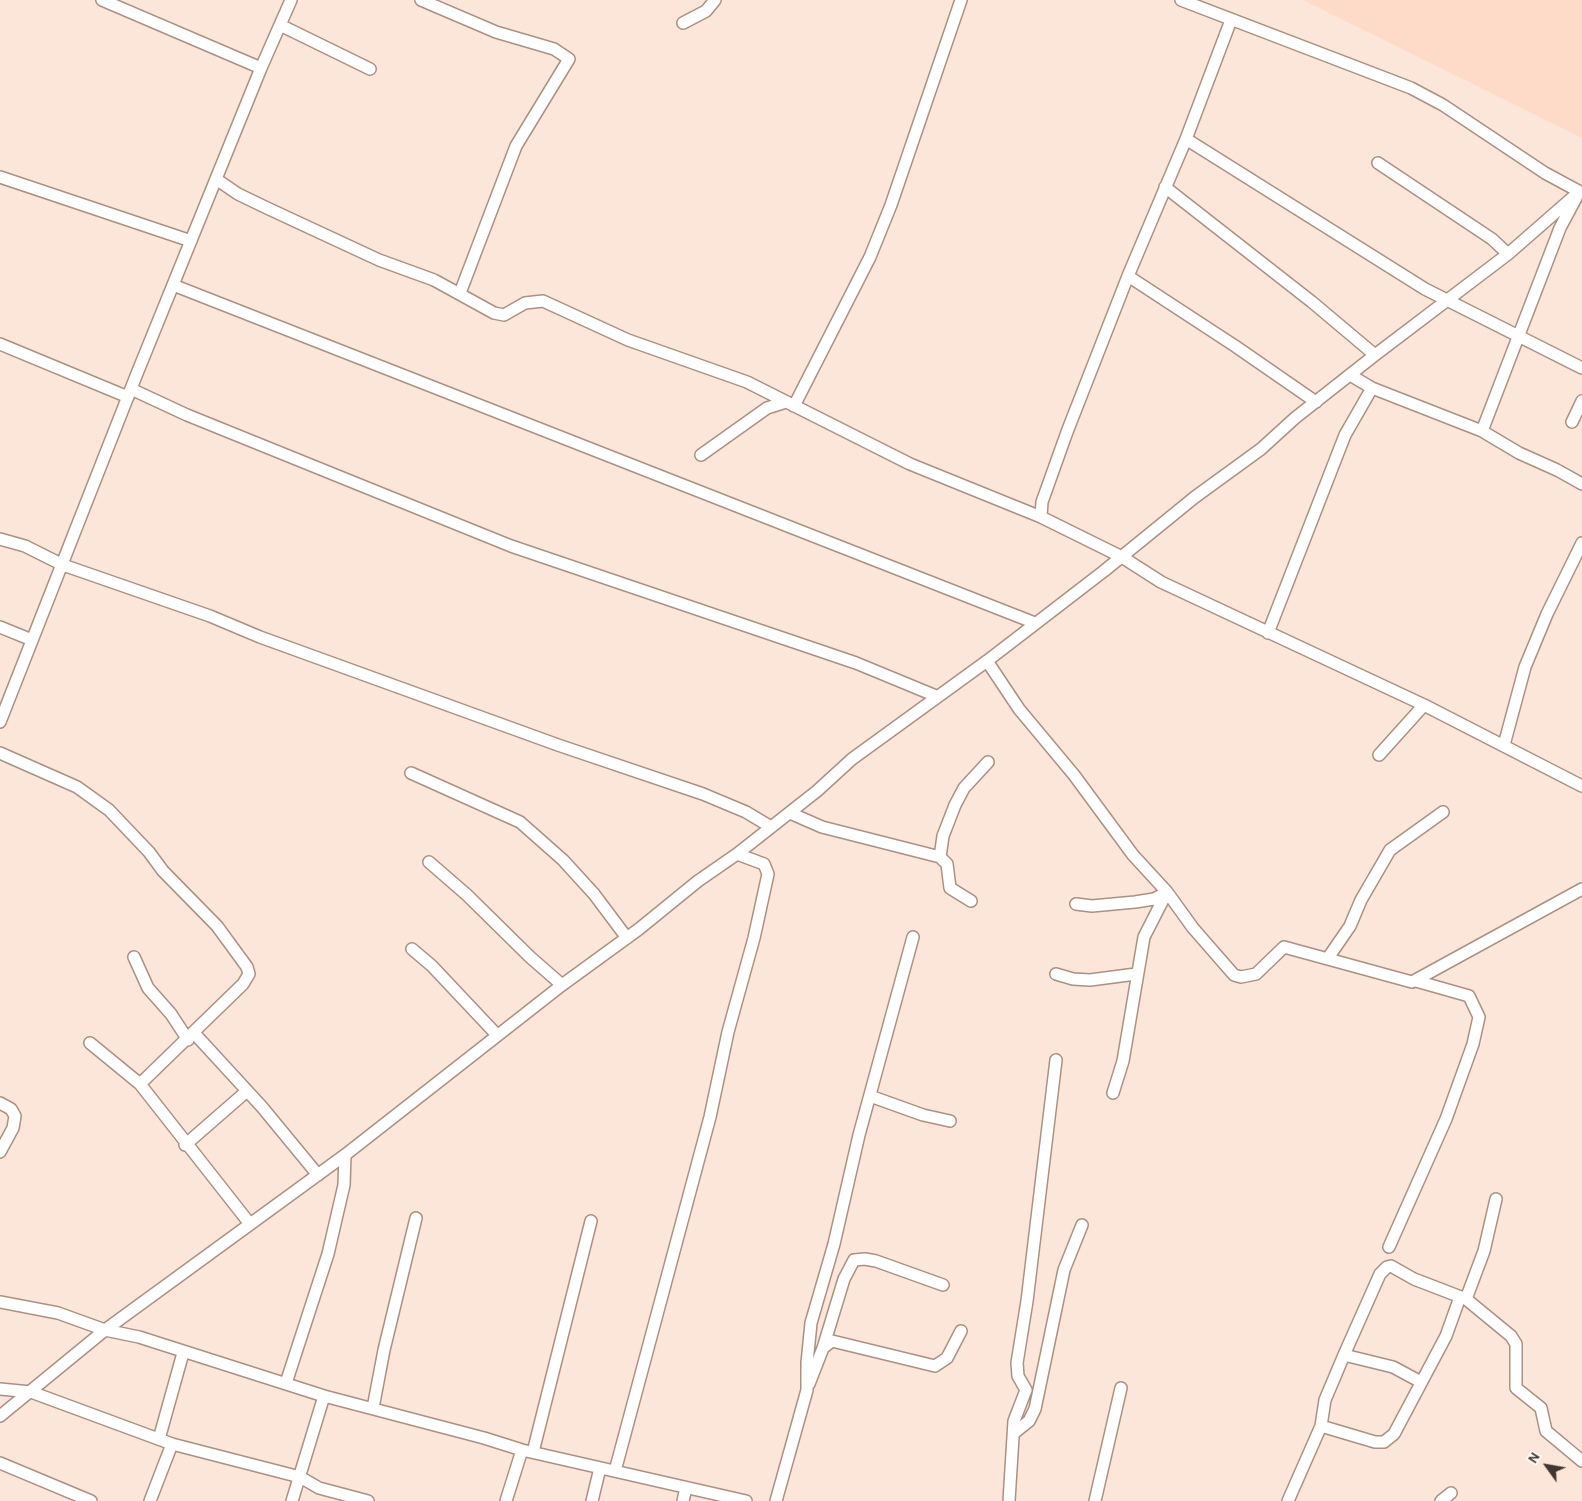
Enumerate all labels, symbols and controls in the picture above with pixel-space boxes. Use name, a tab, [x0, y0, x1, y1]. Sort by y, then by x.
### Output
north arrow	[1522, 1441, 1572, 1491]
text: N	[1524, 1449, 1544, 1467]

